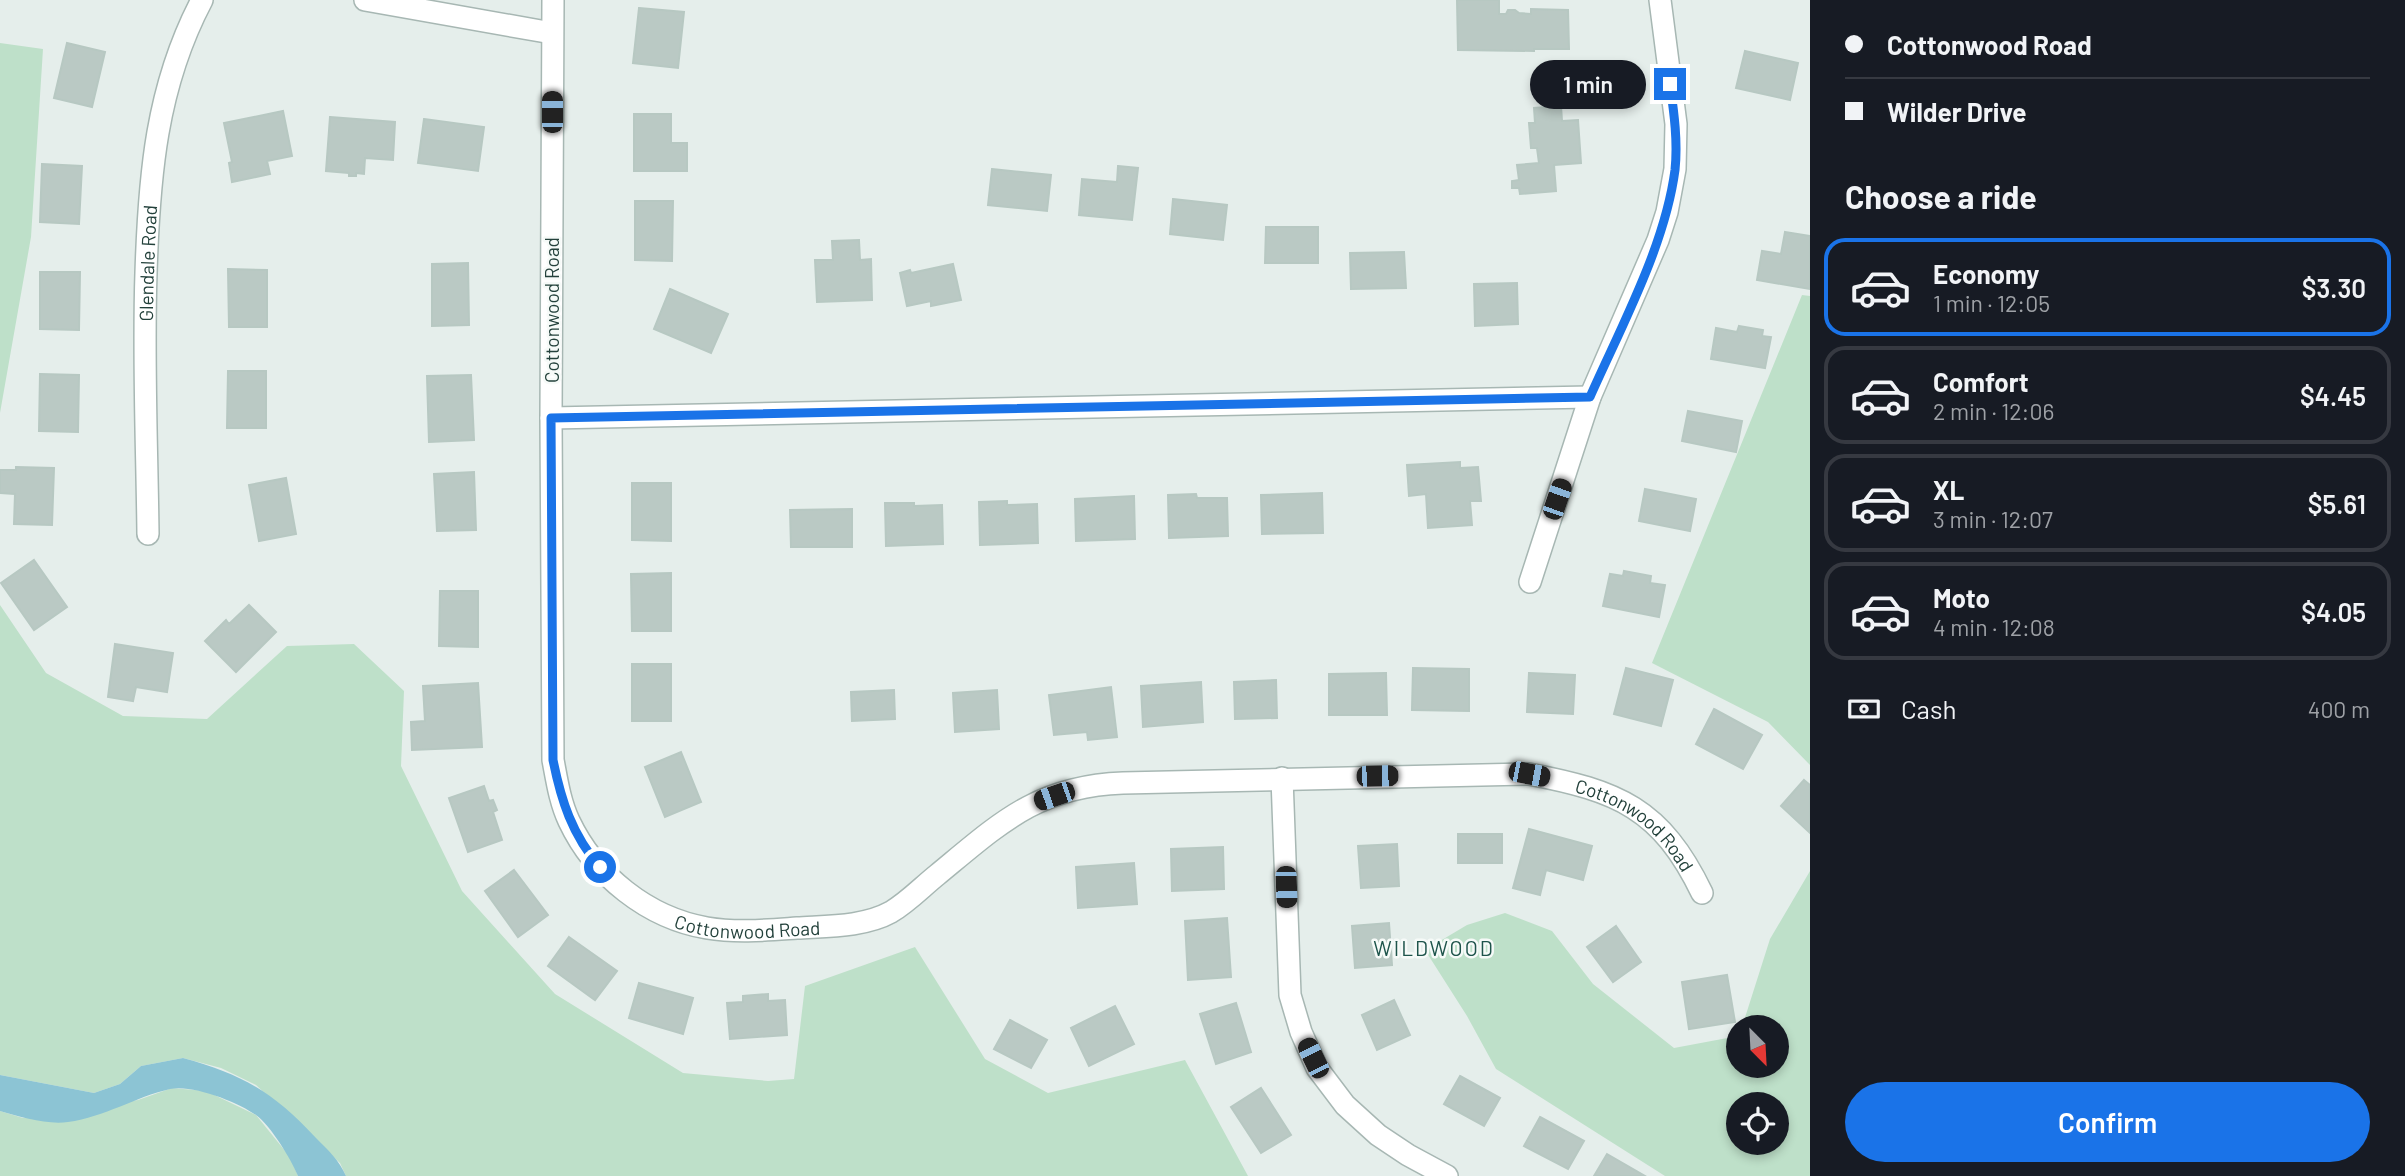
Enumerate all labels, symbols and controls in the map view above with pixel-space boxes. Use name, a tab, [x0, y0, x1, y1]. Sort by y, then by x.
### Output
text: Cottonwood Road	[1887, 29, 2092, 60]
callout: 1 min	[1530, 60, 1646, 108]
route end	[1654, 68, 1686, 100]
text: 1 min	[1563, 70, 1613, 98]
car	[542, 91, 563, 133]
text: Wilder Drive	[1887, 96, 2026, 127]
text: Choose a ride	[1845, 177, 2037, 215]
street label: Glendale Road	[133, 204, 161, 322]
street label: Cottonwood Road	[540, 237, 563, 383]
icon: car	[1849, 256, 1912, 319]
text: Economy	[1933, 258, 2039, 289]
text: $3.30	[2302, 272, 2366, 303]
text: 1 min · 12:05	[1933, 289, 2050, 317]
icon: car	[1849, 364, 1912, 427]
text: Comfort	[1933, 366, 2029, 397]
text: $4.45	[2300, 380, 2366, 411]
text: 2 min · 12:06	[1933, 397, 2054, 425]
icon: car	[1849, 472, 1912, 535]
text: XL	[1933, 474, 1964, 505]
car	[1541, 476, 1574, 522]
text: $5.61	[2308, 488, 2366, 519]
text: 3 min · 12:07	[1933, 505, 2053, 533]
icon: car	[1849, 580, 1912, 643]
text: Moto	[1933, 582, 1990, 613]
text: $4.05	[2301, 596, 2366, 627]
text: 4 min · 12:08	[1933, 613, 2055, 641]
icon: cash	[1845, 690, 1883, 728]
text: Cash	[1901, 693, 1956, 724]
text: 400 m	[2308, 695, 2370, 723]
car	[1507, 760, 1552, 788]
car	[1356, 765, 1399, 787]
street label: Cottonwood Road	[1573, 773, 1699, 875]
car	[1031, 779, 1078, 813]
route start	[584, 851, 616, 883]
car	[1275, 866, 1298, 908]
street label: Cottonwood Road	[672, 909, 821, 942]
district label: WILDWOOD	[1373, 935, 1495, 960]
north arrow	[1726, 1015, 1788, 1078]
map controls	[1726, 1015, 1789, 1155]
car	[1295, 1035, 1332, 1081]
button: Confirm	[1845, 1082, 2370, 1162]
button: locate	[1726, 1092, 1789, 1155]

